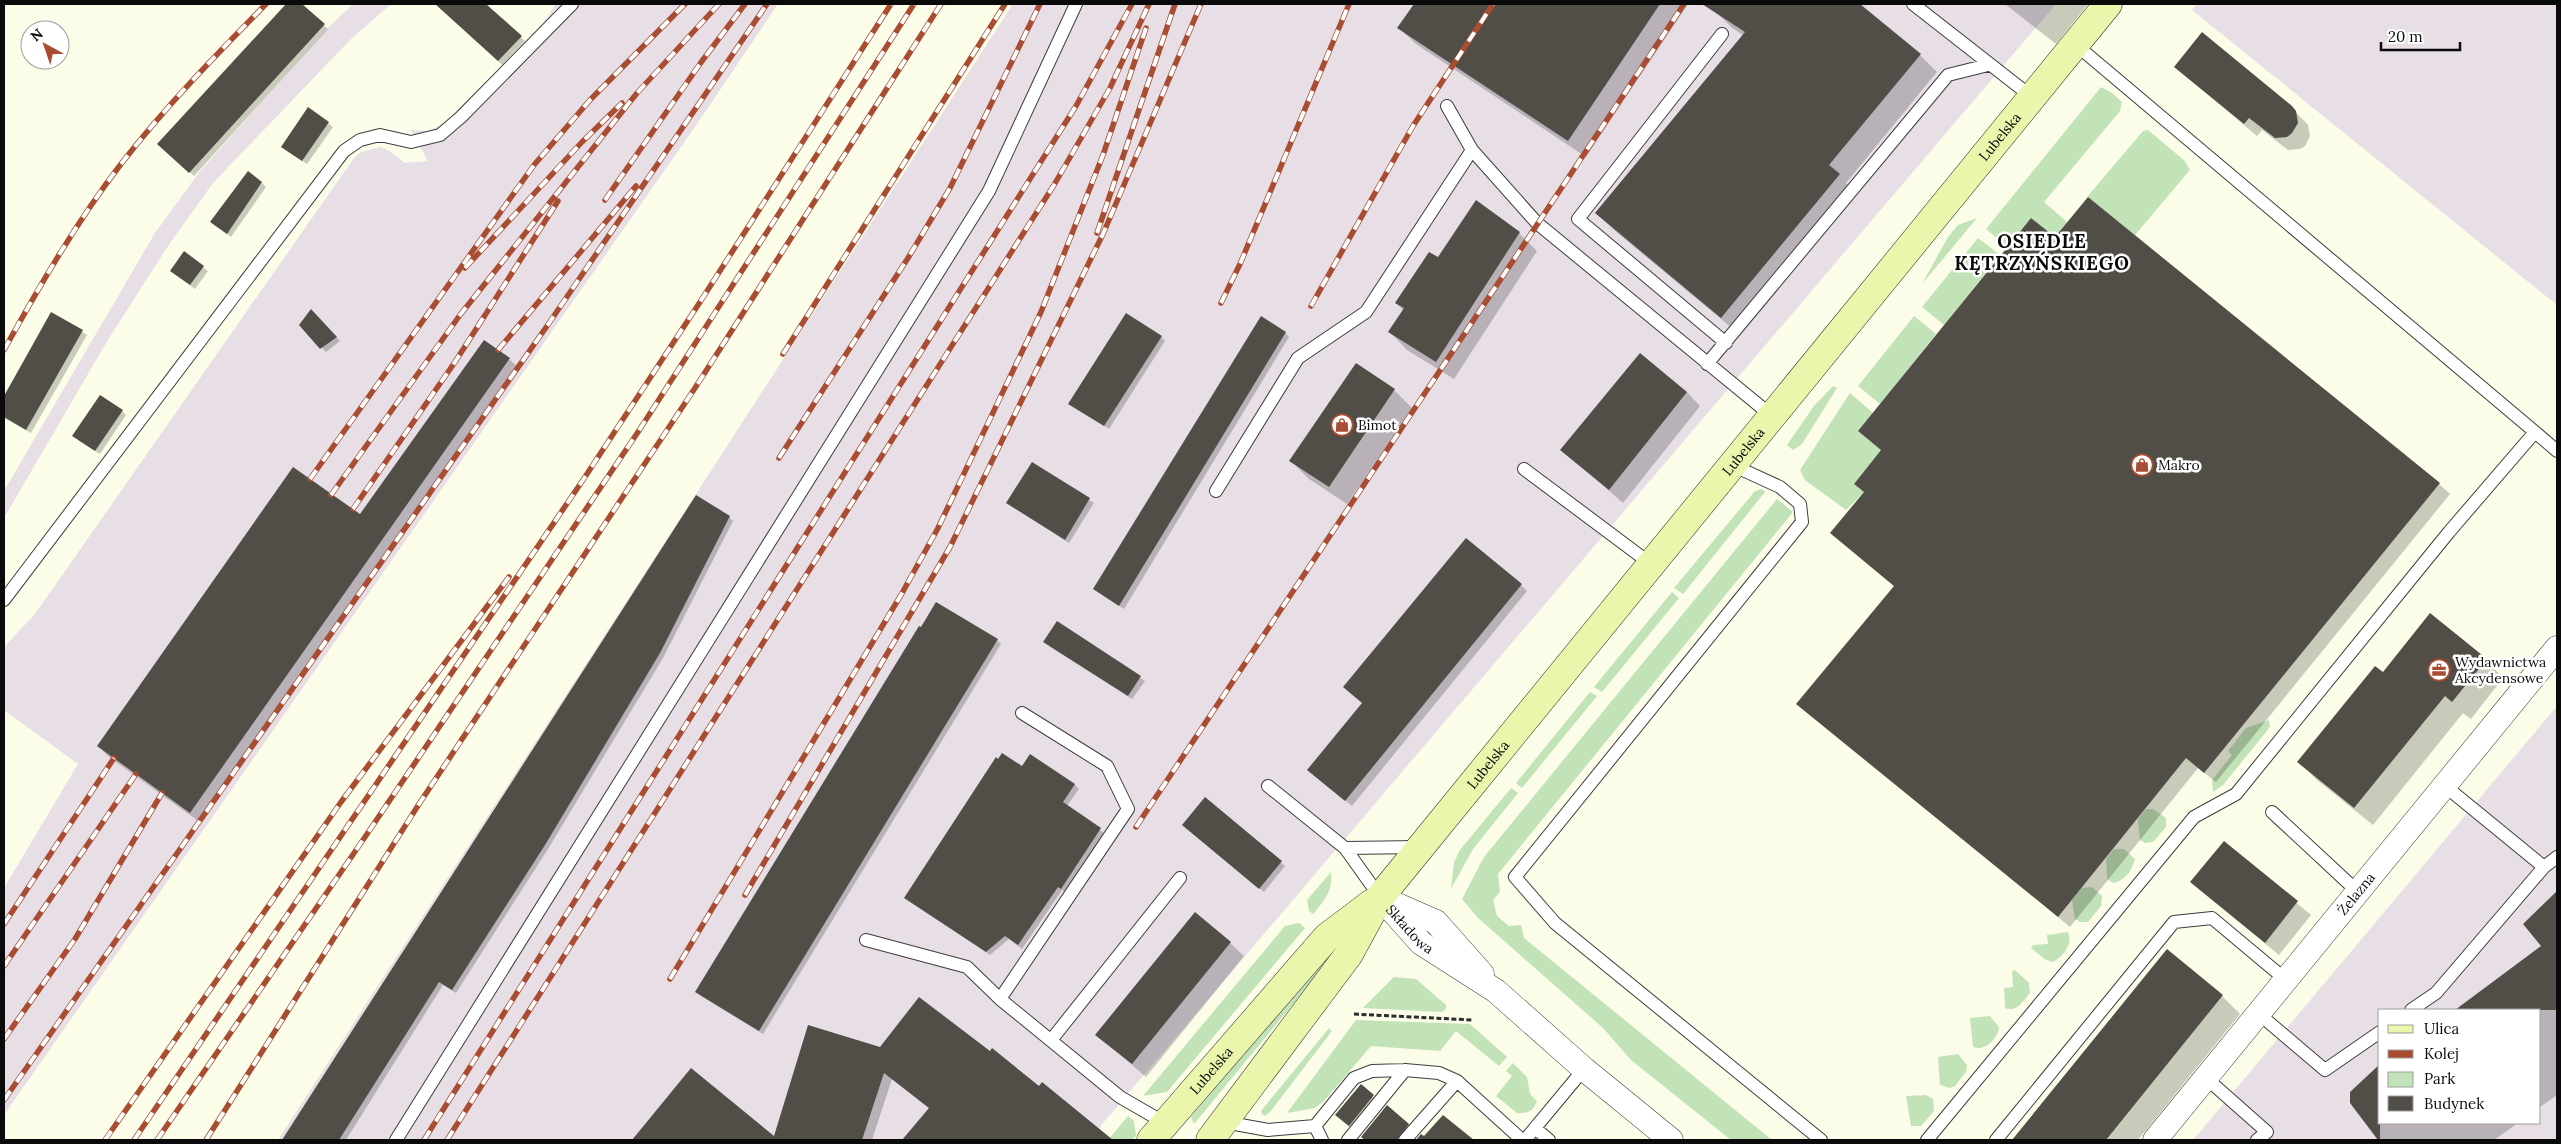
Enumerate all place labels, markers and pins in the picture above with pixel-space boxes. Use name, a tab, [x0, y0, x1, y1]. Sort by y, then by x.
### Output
shop icon: Bimot	[1330, 413, 1354, 437]
place label: Bimot	[1358, 416, 1397, 434]
shop icon: Makro	[2130, 453, 2154, 477]
place label: Makro	[2158, 456, 2200, 474]
place label: Wydawnictwa Akcydensowe	[2454, 653, 2546, 687]
office icon: Wydawnictwa Akcydensowe	[2427, 658, 2451, 682]

